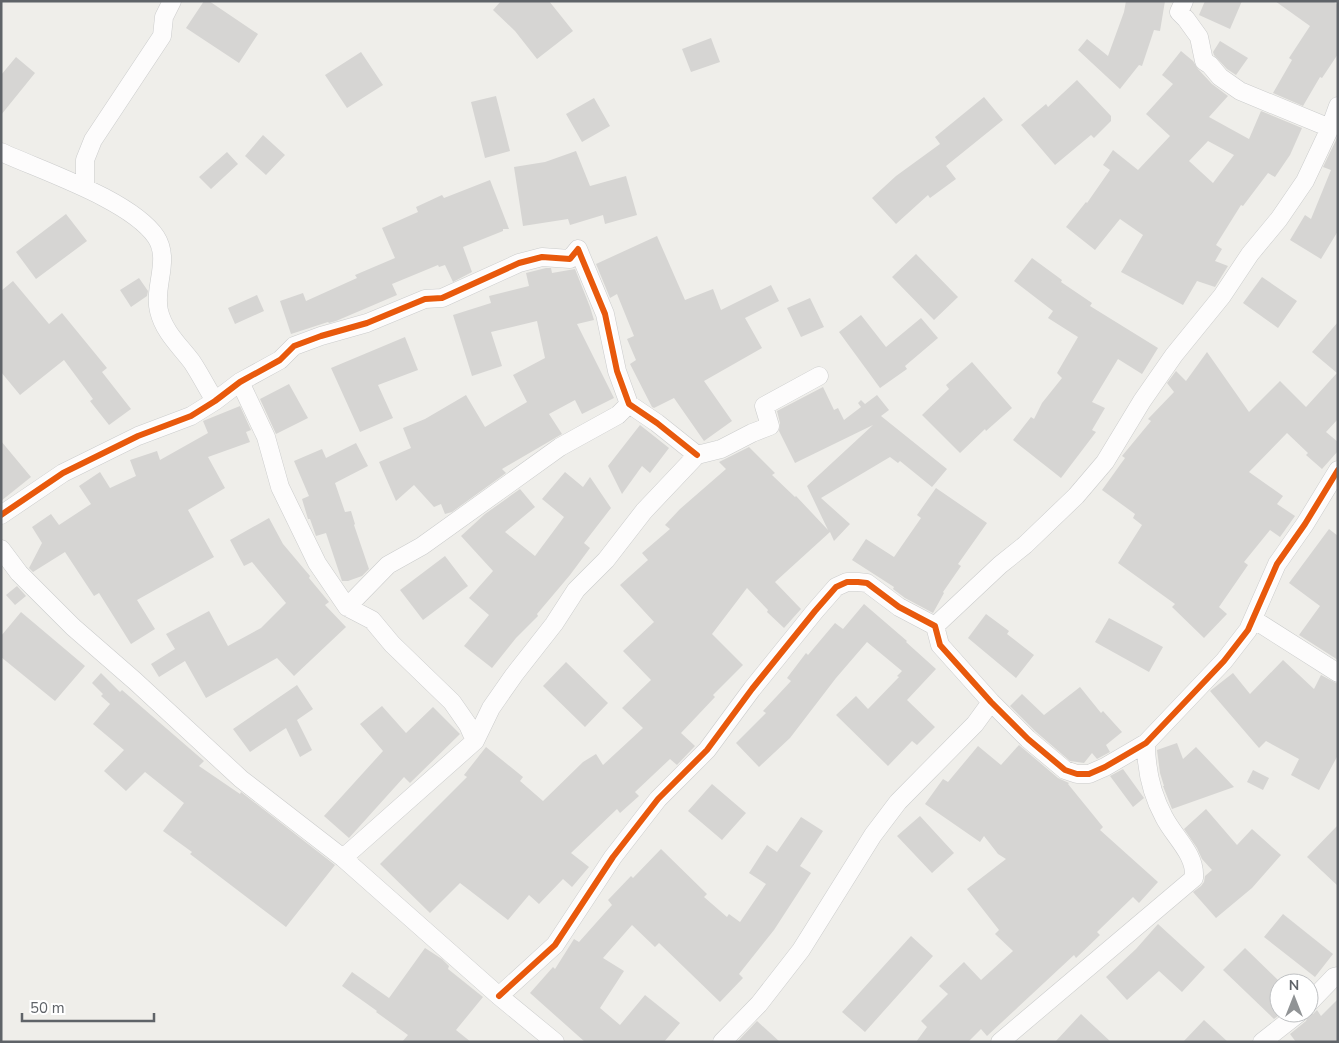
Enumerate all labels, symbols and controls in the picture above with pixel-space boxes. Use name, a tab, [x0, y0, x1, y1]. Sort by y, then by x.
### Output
north arrow	[1269, 973, 1319, 1023]
text: N	[1289, 976, 1299, 995]
scale bar	[22, 990, 155, 1022]
text: 50 m	[30, 998, 65, 1018]

